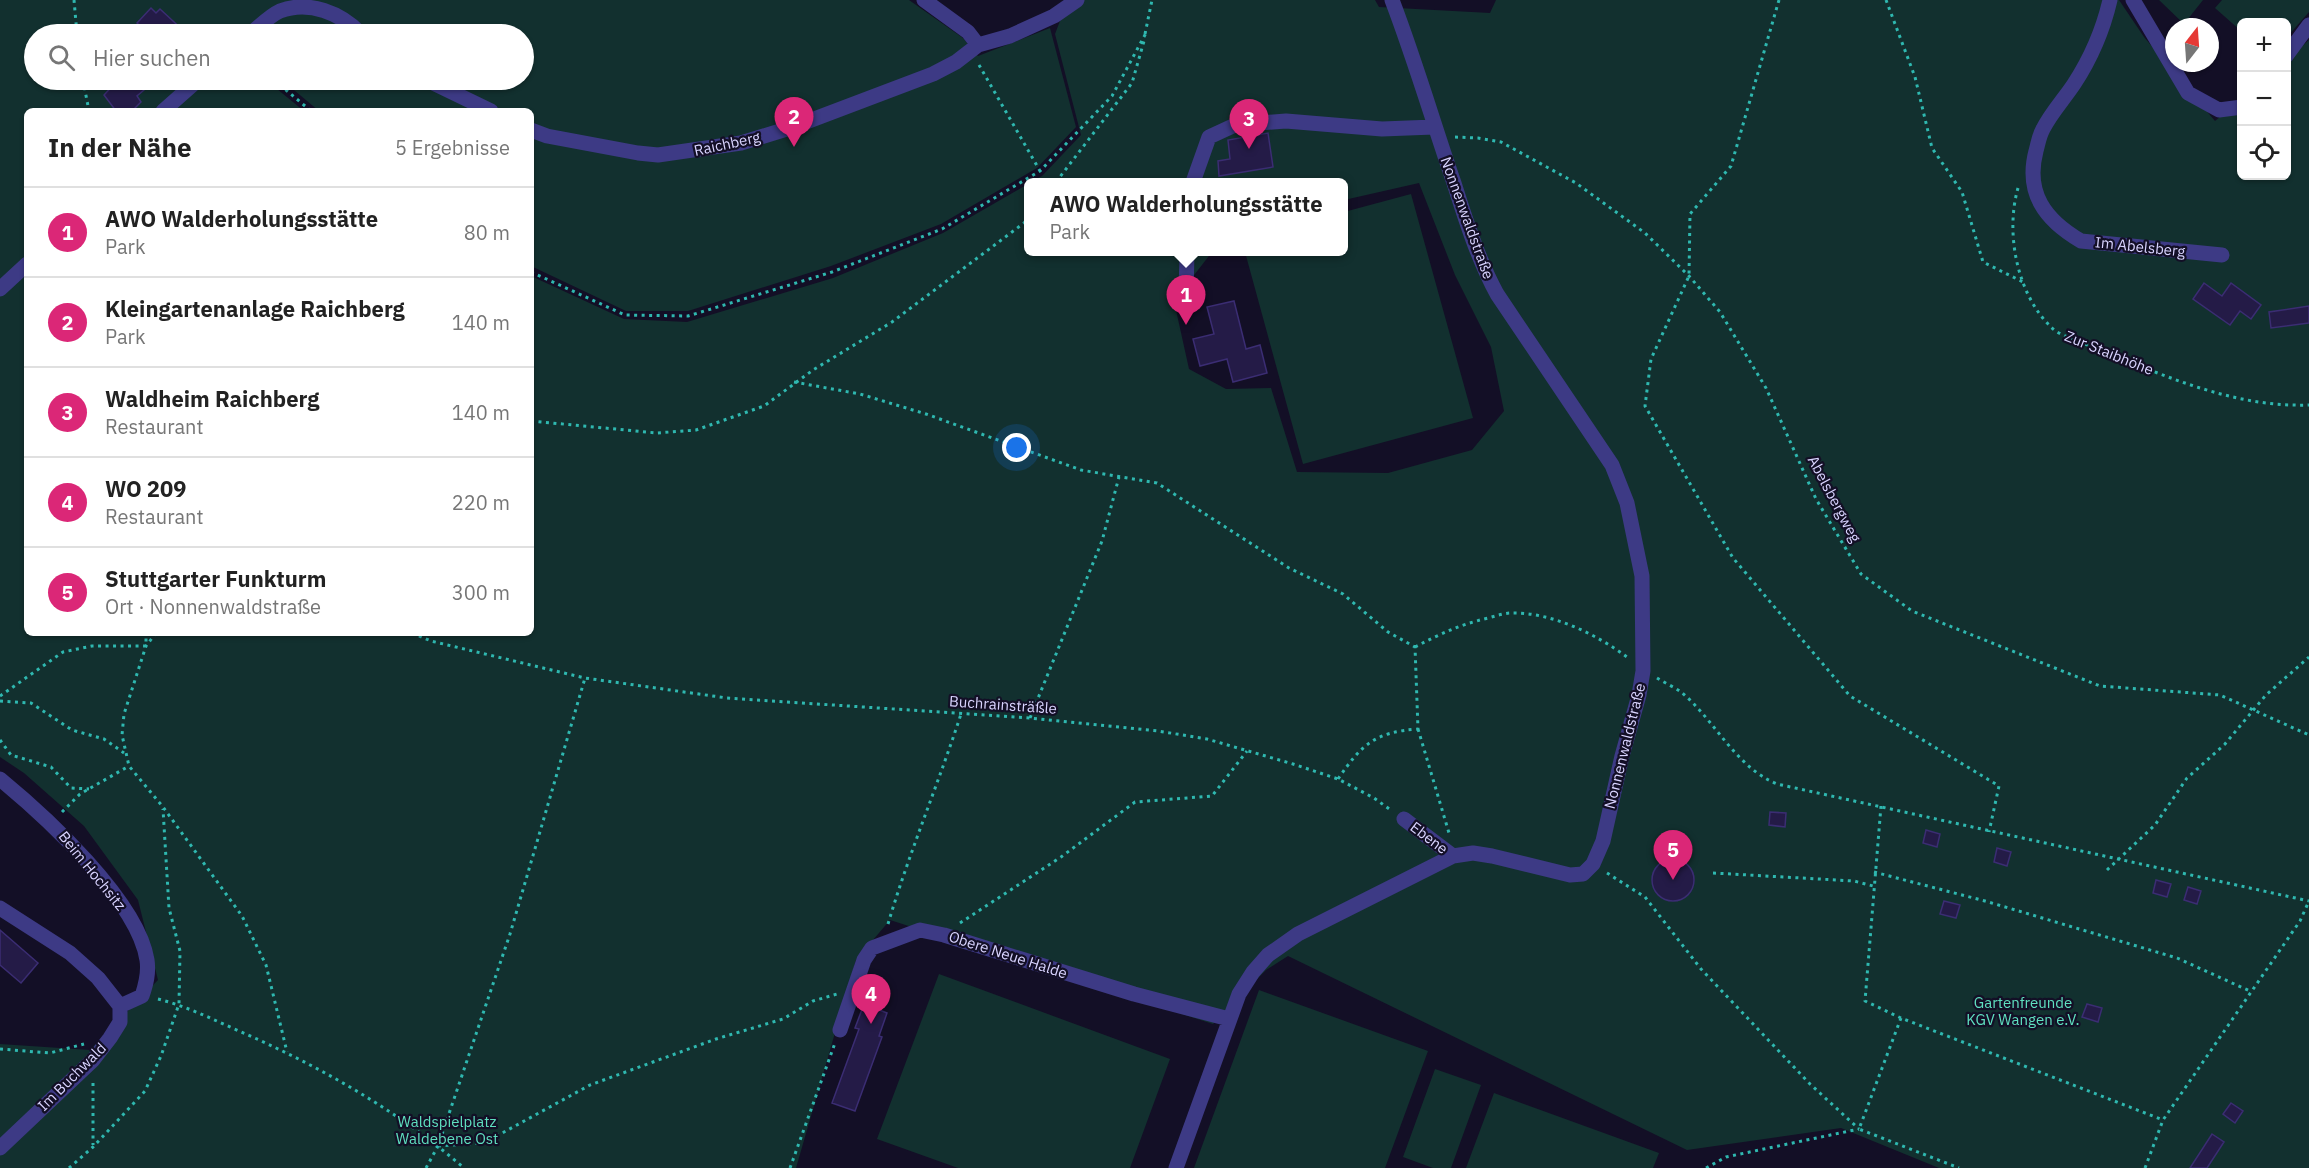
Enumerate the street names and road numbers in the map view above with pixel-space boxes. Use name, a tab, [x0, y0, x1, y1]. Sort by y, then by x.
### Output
street label: Raichberg	[692, 127, 762, 160]
street label: Nonnenwaldstraße	[1437, 154, 1498, 282]
street label: Im Abelsberg	[2094, 232, 2186, 261]
street label: Zur Staibhöhe	[2062, 326, 2156, 379]
street label: Abelsbergweg	[1804, 452, 1865, 545]
street label: Nonnenwaldstraße	[1600, 681, 1649, 811]
street label: Buchrainsträßle	[949, 691, 1058, 718]
street label: Ebene	[1407, 817, 1452, 858]
street label: Beim Hochsitz	[55, 827, 130, 914]
street label: Obere Neue Halde	[946, 926, 1070, 983]
street label: Im Buchwald	[33, 1038, 110, 1115]

